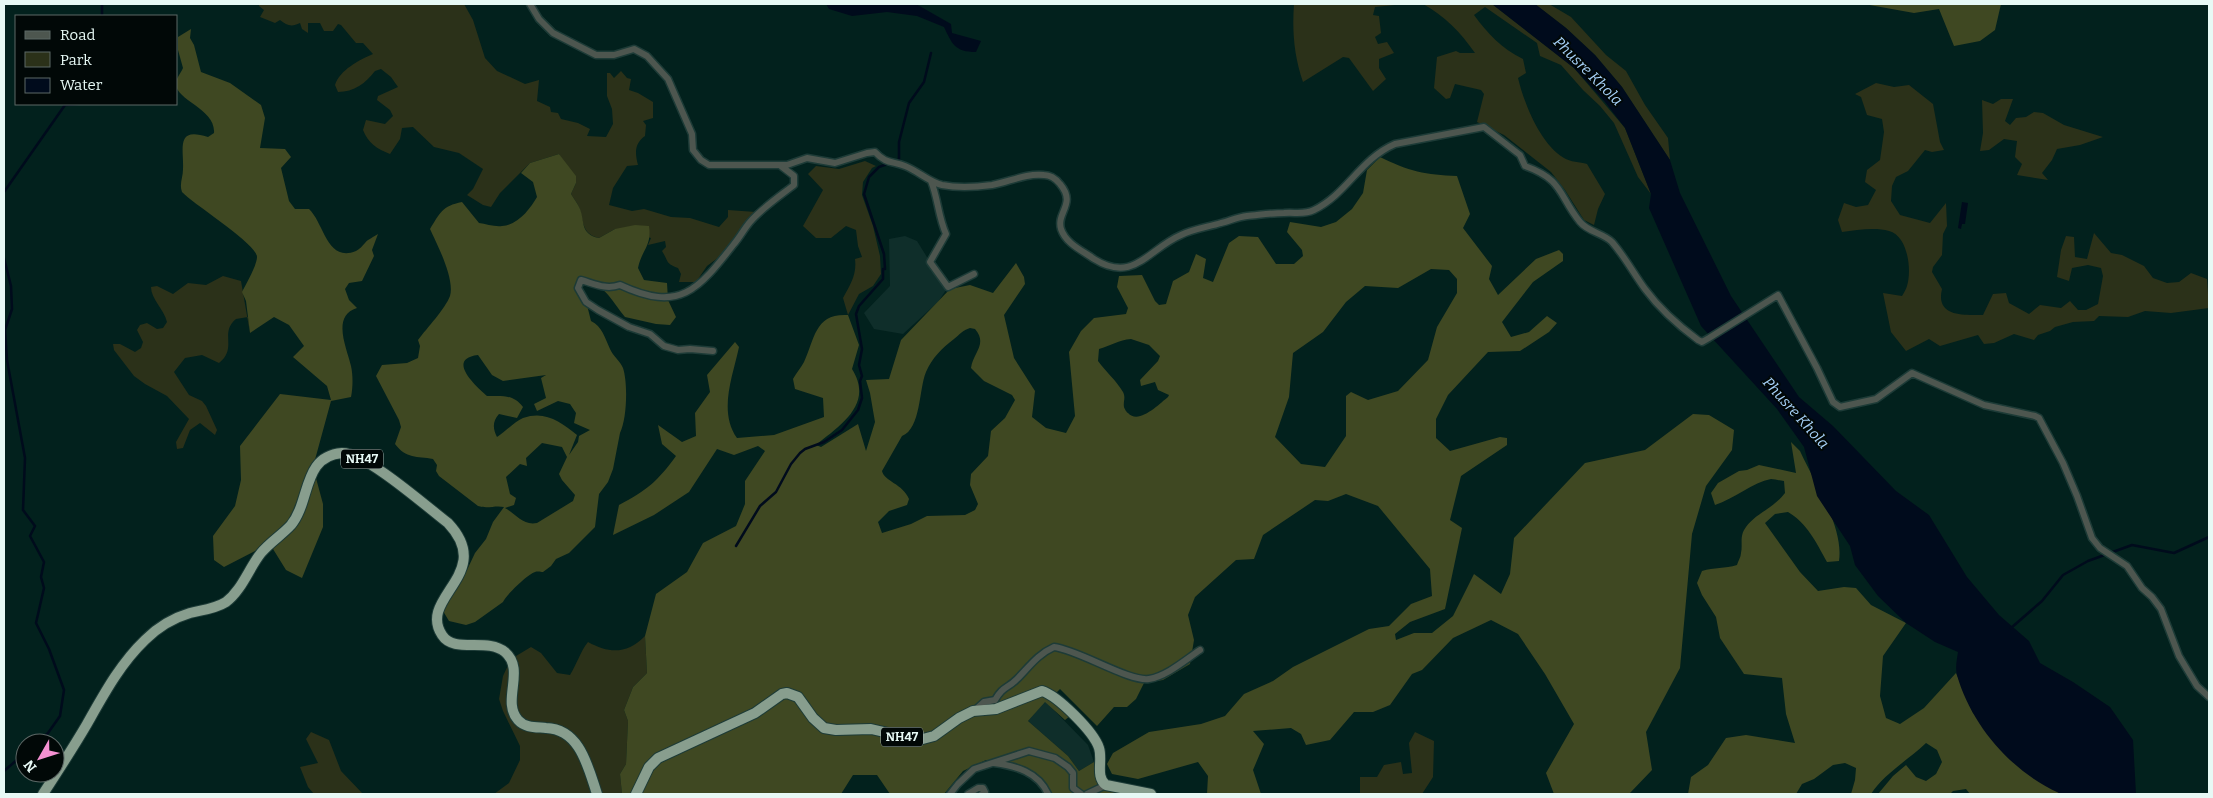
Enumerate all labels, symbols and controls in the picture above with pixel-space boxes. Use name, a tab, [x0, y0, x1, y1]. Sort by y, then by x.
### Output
legend	[15, 15, 178, 105]
text: Road	[60, 26, 95, 44]
water label: Phusre Khola	[1550, 33, 1626, 109]
text: Park	[60, 51, 92, 69]
text: Water	[60, 76, 103, 94]
water label: Phusre Khola	[1759, 373, 1833, 453]
road number: NH47	[341, 449, 383, 468]
road number: NH47	[881, 728, 923, 746]
north arrow	[15, 733, 65, 783]
text: N	[20, 756, 40, 775]

